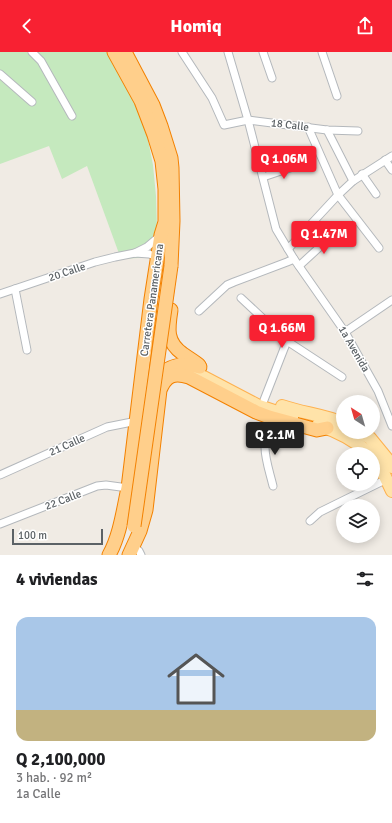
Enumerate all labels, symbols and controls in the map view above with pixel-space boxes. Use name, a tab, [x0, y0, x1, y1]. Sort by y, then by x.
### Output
icon: back	[16, 15, 38, 37]
text: Homiq	[170, 15, 222, 37]
icon: share	[354, 15, 376, 37]
street label: 18 Calle	[270, 116, 310, 134]
pin: Q 1.06M	[247, 146, 321, 180]
text: Q 1.06M	[260, 151, 308, 167]
pin: Q 1.47M	[287, 221, 361, 255]
text: Q 1.47M	[300, 226, 348, 242]
street label: Carretera Panamericana	[138, 242, 166, 357]
street label: 20 Calle	[47, 260, 87, 284]
pin: Q 1.66M	[245, 315, 319, 349]
text: Q 1.66M	[258, 320, 306, 336]
street label: 1a Avenida	[336, 324, 373, 375]
north arrow	[336, 395, 380, 439]
map controls	[336, 395, 380, 543]
pin: Q 2.1M	[242, 422, 308, 456]
text: Q 2.1M	[255, 427, 295, 443]
street label: 21 Calle	[47, 431, 87, 459]
button: locate	[336, 447, 380, 491]
street label: 22 Calle	[43, 487, 83, 513]
button: layers	[336, 499, 380, 543]
scale bar	[12, 527, 103, 546]
text: 100 m	[18, 529, 47, 542]
icon: filters	[354, 568, 376, 590]
text: 4 viviendas	[16, 569, 98, 590]
icon: home	[160, 643, 232, 715]
text: Q 2,100,000	[16, 749, 105, 770]
text: 3 hab. · 92 m²	[16, 770, 92, 786]
text: 1a Calle	[16, 786, 61, 802]

